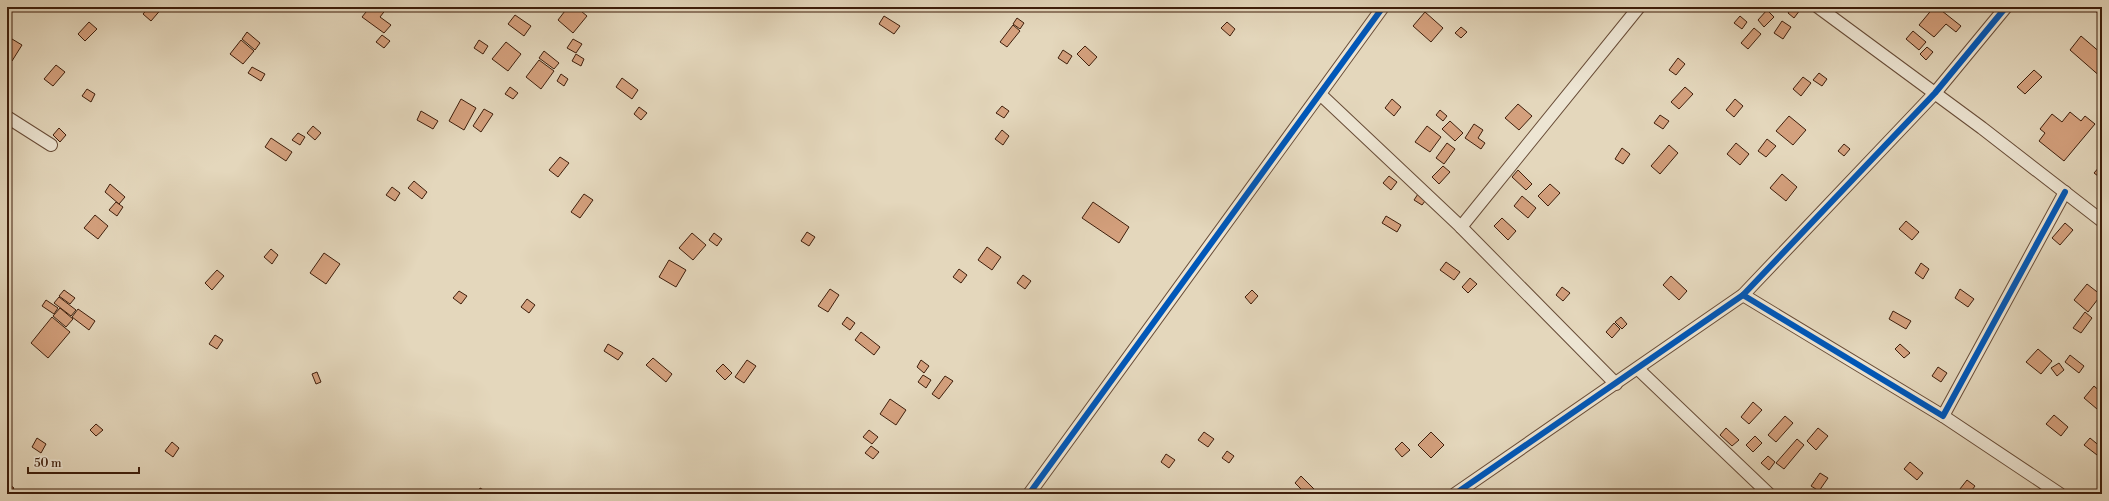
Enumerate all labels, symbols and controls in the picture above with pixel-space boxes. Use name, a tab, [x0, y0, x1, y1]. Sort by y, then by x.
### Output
scale bar	[28, 449, 139, 475]
text: 50 m	[34, 456, 62, 471]

